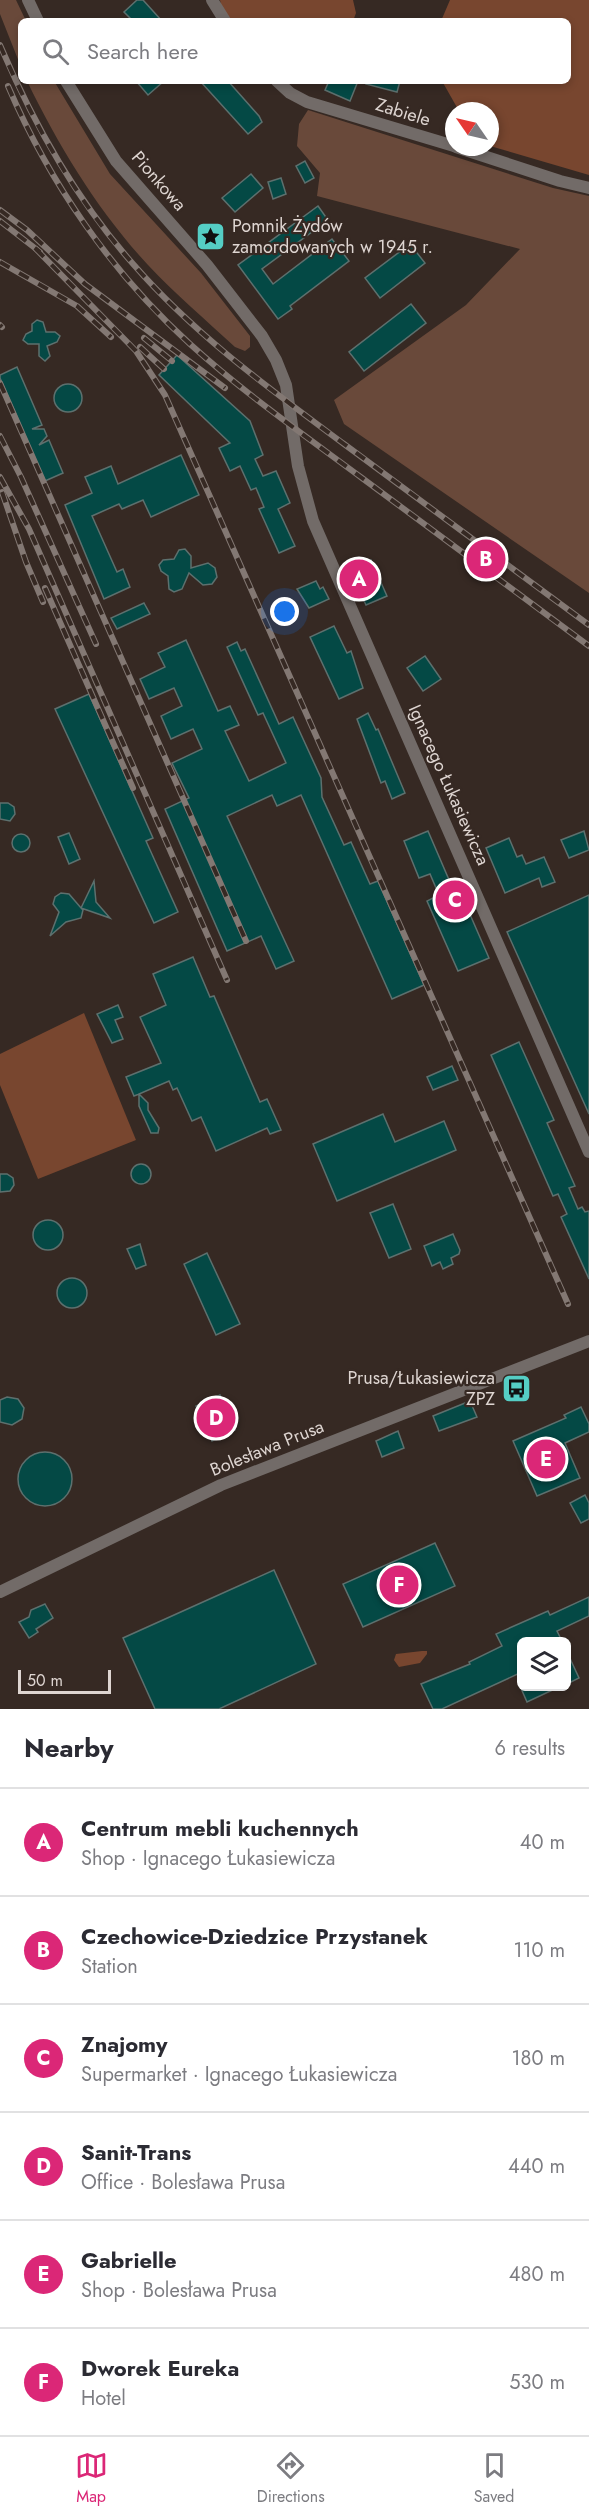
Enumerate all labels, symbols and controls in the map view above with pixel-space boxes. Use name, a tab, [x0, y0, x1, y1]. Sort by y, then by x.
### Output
search box	[18, 18, 571, 84]
icon: search	[39, 35, 72, 68]
text: Search here	[87, 35, 198, 67]
street label: Zabiele	[372, 91, 434, 133]
north arrow	[445, 102, 499, 156]
street label: Pionkowa	[126, 145, 192, 217]
place label: Pomnik Żydów zamordowanych w 1945 r.	[232, 213, 433, 260]
place icon: Pomnik Żydów zamordowanych w 1945 r.	[195, 220, 227, 252]
pin: B	[466, 536, 506, 582]
pin: A	[340, 556, 378, 602]
your location	[270, 597, 299, 626]
street label: Ignacego Łukasiewicza	[402, 701, 496, 869]
pin: C	[436, 878, 474, 922]
place label: Prusa/Łukasiewicza ZPZ	[348, 1365, 495, 1412]
bus stop icon: Prusa/Łukasiewicza ZPZ	[500, 1372, 532, 1404]
pin: D	[196, 1396, 236, 1440]
street label: Bolesława Prusa	[206, 1413, 328, 1483]
pin: E	[526, 1436, 566, 1482]
pin: F	[380, 1562, 418, 1608]
map controls	[517, 1637, 571, 1691]
button: layers	[517, 1637, 571, 1691]
scale bar	[18, 1667, 111, 1694]
text: 50 m	[27, 1669, 63, 1692]
text: Nearby	[24, 1729, 113, 1767]
text: 6 results	[495, 1734, 565, 1763]
text: Centrum mebli kuchennych	[81, 1812, 359, 1844]
text: A	[36, 1828, 51, 1857]
text: 40 m	[520, 1828, 565, 1857]
text: Shop · Ignacego Łukasiewicza	[81, 1844, 335, 1873]
text: Czechowice-Dziedzice Przystanek	[81, 1920, 428, 1952]
text: B	[37, 1936, 50, 1965]
text: 110 m	[513, 1936, 565, 1965]
text: Station	[81, 1952, 138, 1981]
text: Znajomy	[81, 2028, 168, 2060]
text: C	[36, 2044, 51, 2073]
text: 180 m	[511, 2044, 565, 2073]
text: Supermarket · Ignacego Łukasiewicza	[81, 2060, 397, 2089]
text: Sanit-Trans	[81, 2136, 191, 2168]
text: D	[36, 2152, 51, 2181]
text: 440 m	[508, 2152, 565, 2181]
text: Office · Bolesława Prusa	[81, 2168, 285, 2197]
text: Gabrielle	[81, 2244, 177, 2276]
text: E	[37, 2260, 50, 2289]
text: 480 m	[509, 2260, 565, 2289]
text: Shop · Bolesława Prusa	[81, 2276, 277, 2305]
text: Dworek Eureka	[81, 2352, 239, 2384]
text: F	[38, 2368, 49, 2397]
text: 530 m	[509, 2368, 565, 2397]
text: Hotel	[81, 2384, 126, 2413]
tab: Map	[75, 2449, 108, 2508]
tab: Directions	[257, 2449, 325, 2508]
tab: Saved	[474, 2449, 514, 2508]

